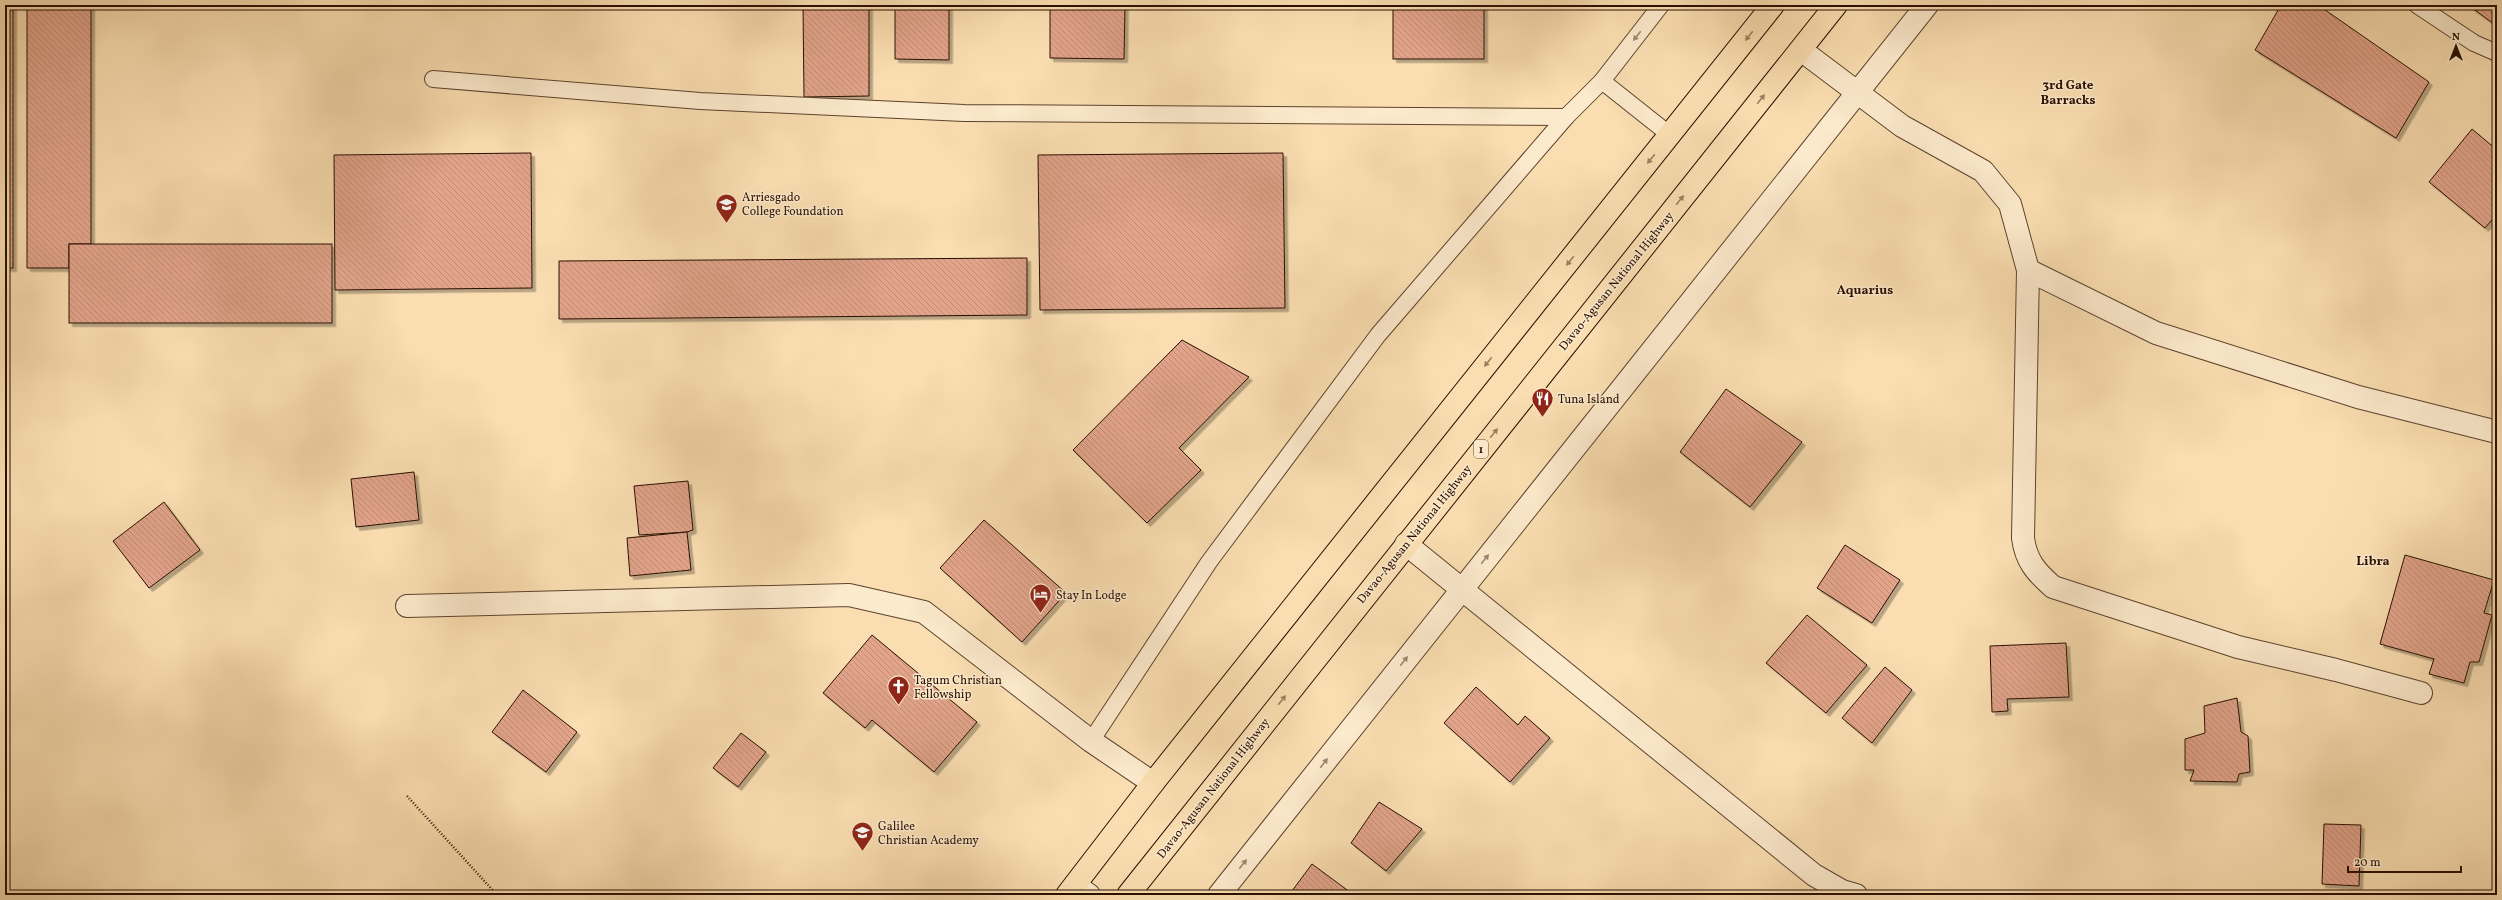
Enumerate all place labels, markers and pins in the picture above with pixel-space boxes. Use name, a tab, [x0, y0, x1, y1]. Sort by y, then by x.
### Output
place label: Arriesgado College Foundation	[742, 190, 844, 220]
school or university icon: Arriesgado College Foundation	[713, 191, 739, 224]
restaurant icon: Tuna Island	[1529, 386, 1555, 419]
place label: Tuna Island	[1558, 392, 1620, 408]
hotel icon: Stay In Lodge	[1027, 582, 1053, 615]
place label: Stay In Lodge	[1056, 588, 1127, 604]
place label: Tagum Christian Fellowship	[914, 673, 1002, 703]
church icon: Tagum Christian Fellowship	[886, 674, 912, 707]
place label: Galilee Christian Academy	[878, 819, 979, 849]
school or university icon: Galilee Christian Academy	[849, 820, 875, 853]

